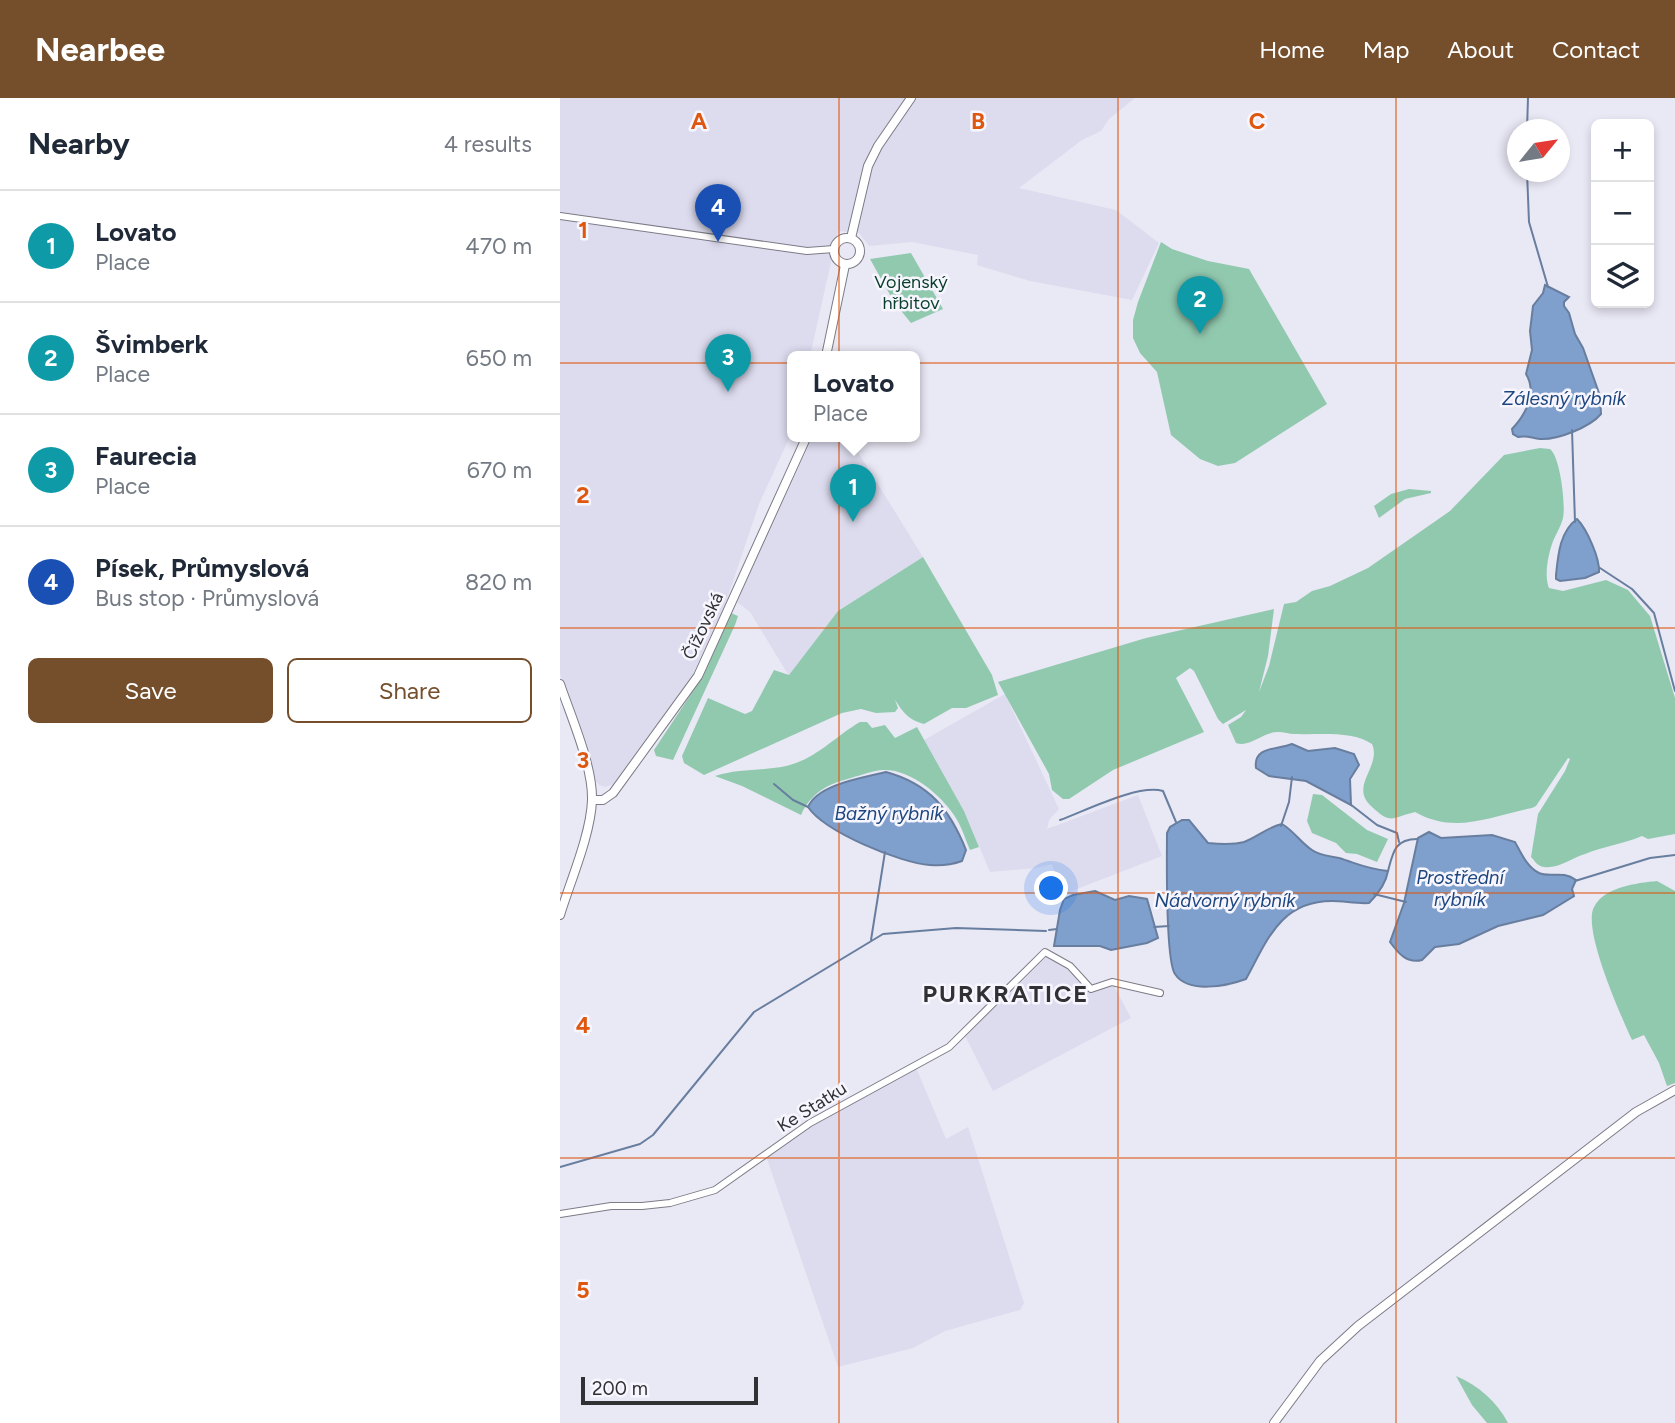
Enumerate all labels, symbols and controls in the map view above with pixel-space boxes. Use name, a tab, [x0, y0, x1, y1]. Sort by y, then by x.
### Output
text: Nearbee	[35, 30, 165, 69]
text: Home	[1259, 35, 1325, 64]
text: Map	[1363, 35, 1409, 64]
text: About	[1447, 35, 1514, 64]
text: Contact	[1552, 35, 1640, 64]
text: A	[691, 107, 708, 135]
text: B	[971, 107, 985, 135]
text: C	[1249, 107, 1266, 135]
north arrow	[1507, 119, 1570, 182]
map controls	[1591, 119, 1654, 308]
button: +	[1591, 119, 1654, 182]
text: Nearby	[28, 125, 130, 162]
text: 4 results	[444, 130, 532, 158]
button: −	[1591, 182, 1654, 245]
pin: 4	[695, 184, 741, 242]
text: Lovato	[95, 216, 177, 248]
text: 1	[578, 216, 588, 244]
text: 1	[46, 232, 56, 260]
text: 470 m	[465, 232, 532, 260]
button: layers	[1591, 245, 1654, 308]
text: Place	[95, 248, 150, 276]
park label: Vojenský hřbitov	[874, 271, 948, 314]
pin: 2	[1177, 276, 1223, 334]
text: Švimberk	[95, 328, 208, 360]
pin: 3	[705, 334, 751, 392]
text: 2	[44, 344, 58, 372]
text: 650 m	[466, 344, 532, 372]
popup	[787, 351, 920, 442]
text: Place	[95, 360, 150, 388]
text: Lovato	[813, 367, 894, 399]
water label: Zálesný rybník	[1502, 387, 1627, 410]
text: Place	[813, 399, 868, 427]
text: Faurecia	[95, 440, 197, 472]
text: 3	[45, 456, 57, 484]
text: 670 m	[467, 456, 532, 484]
pin: 1	[830, 464, 876, 522]
text: Place	[95, 472, 150, 500]
text: 2	[576, 481, 590, 509]
text: Písek, Průmyslová	[95, 552, 309, 584]
text: 4	[44, 568, 58, 596]
text: 820 m	[465, 568, 532, 596]
text: Bus stop · Průmyslová	[95, 584, 319, 612]
street label: Čížovská	[678, 589, 728, 663]
button: Save	[28, 658, 273, 723]
button: Share	[287, 658, 532, 723]
text: 3	[577, 746, 589, 774]
water label: Bažný rybník	[834, 802, 944, 825]
water label: Prostřední rybník	[1416, 866, 1506, 911]
your location	[1034, 871, 1068, 905]
water label: Nádvorný rybník	[1154, 889, 1296, 912]
district label: PURKRATICE	[923, 979, 1089, 1008]
text: 4	[576, 1011, 590, 1039]
street label: Ke Statku	[773, 1077, 851, 1137]
text: 5	[576, 1276, 590, 1304]
scale bar	[581, 1374, 758, 1406]
text: 200 m	[592, 1377, 648, 1400]

